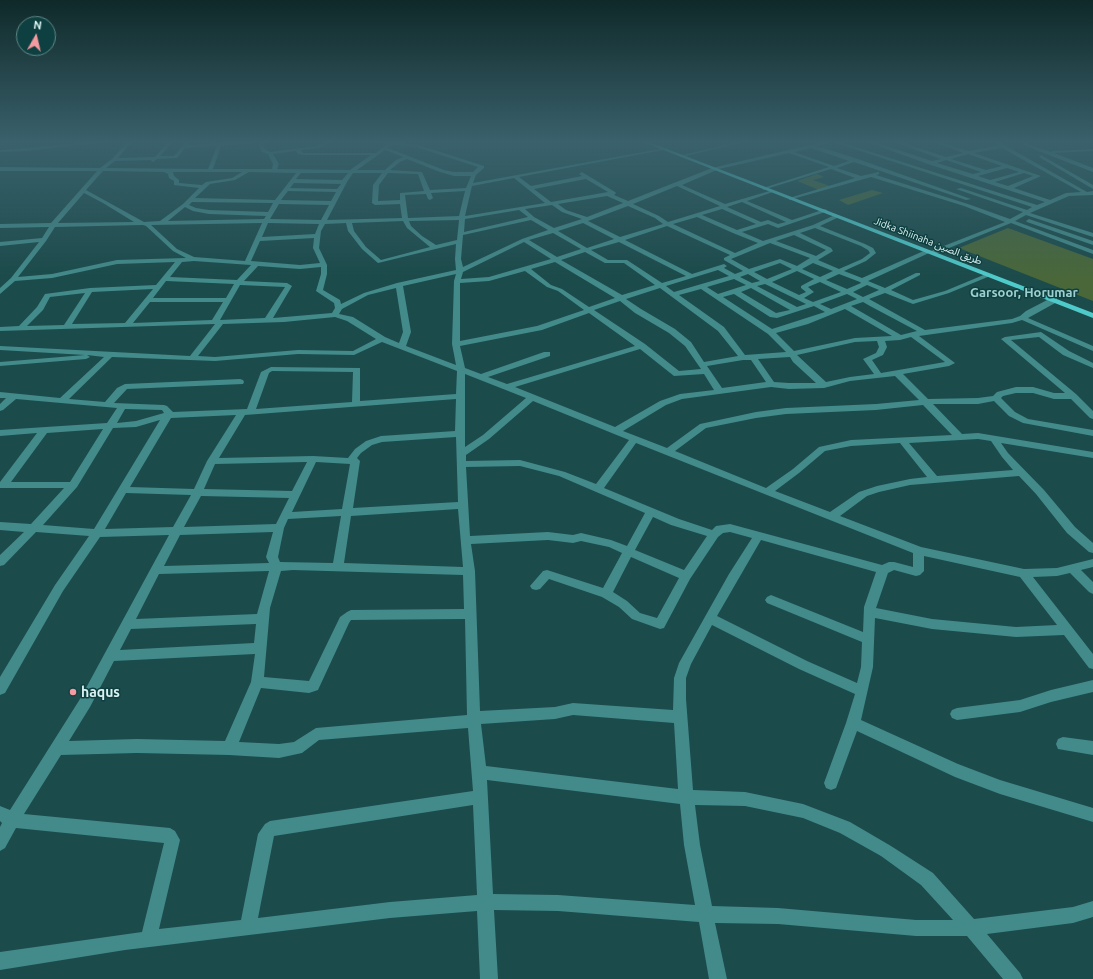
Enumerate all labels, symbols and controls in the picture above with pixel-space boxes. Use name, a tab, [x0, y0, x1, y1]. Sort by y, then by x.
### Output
north arrow	[16, 16, 56, 56]
text: N	[33, 19, 42, 32]
street label: Jidka Shiinaha طريق الصين	[872, 215, 984, 267]
district label: Garsoor, Horumar	[970, 285, 1078, 301]
place label: haqus	[81, 684, 120, 700]
marker: haqus	[68, 687, 78, 697]

